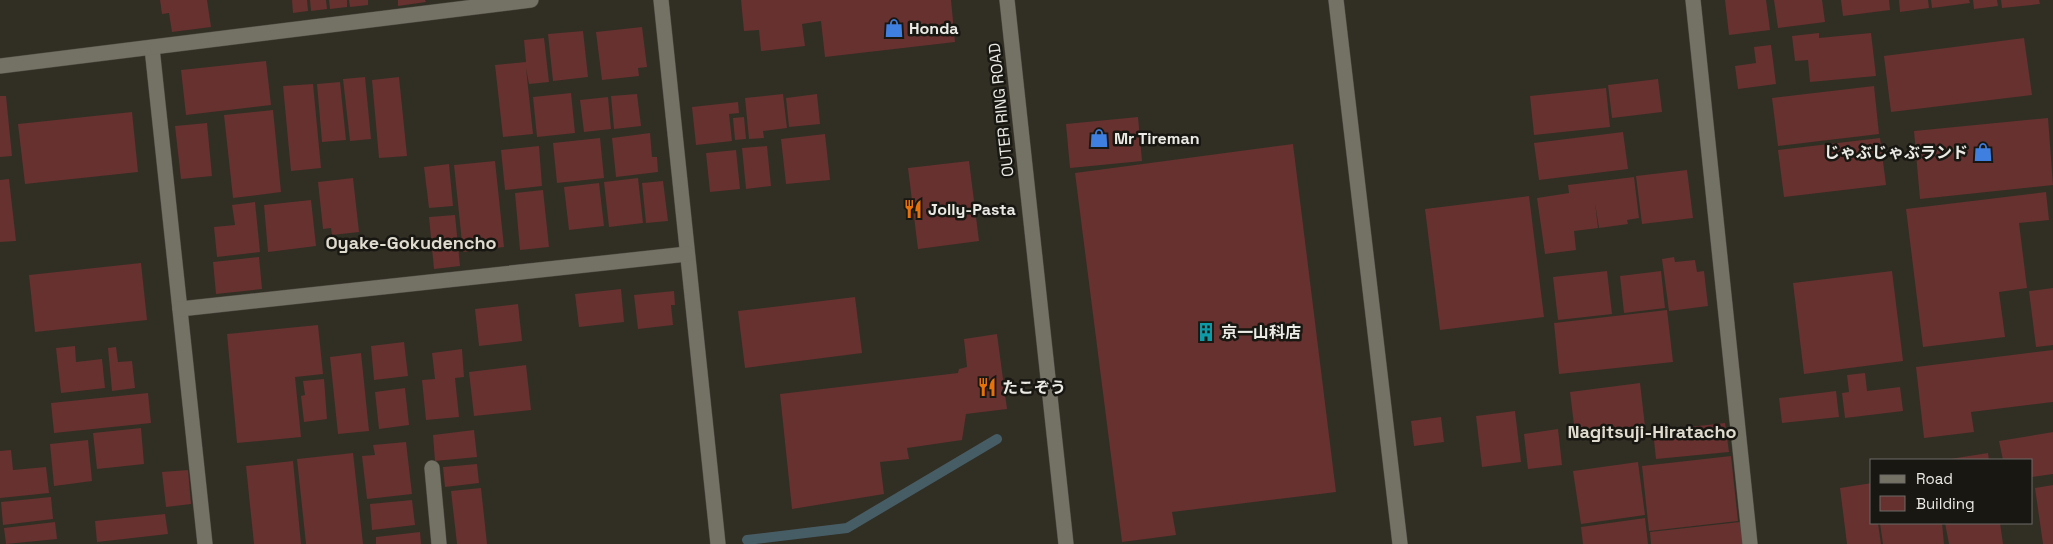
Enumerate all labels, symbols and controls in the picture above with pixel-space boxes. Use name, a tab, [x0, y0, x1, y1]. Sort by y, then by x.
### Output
shop icon: Honda	[883, 17, 905, 39]
place label: Honda	[909, 18, 959, 39]
street label: OUTER RING ROAD	[984, 42, 1018, 178]
shop icon: Mr Tireman	[1088, 127, 1110, 149]
place label: Mr Tireman	[1114, 128, 1200, 149]
shop icon: じゃぶじゃぶランド	[1972, 141, 1994, 163]
place label: じゃぶじゃぶランド	[1824, 142, 1968, 163]
restaurant icon: Jolly-Pasta	[902, 198, 924, 220]
place label: Jolly-Pasta	[928, 199, 1016, 220]
district label: Oyake-Gokudencho	[325, 231, 497, 254]
building icon: 京一山科店	[1195, 321, 1217, 343]
place label: 京一山科店	[1221, 322, 1301, 343]
restaurant icon: たこぞう	[976, 376, 998, 398]
place label: たこぞう	[1002, 377, 1066, 398]
district label: Nagitsuji-Hiratacho	[1567, 420, 1737, 443]
legend	[1870, 459, 2033, 524]
text: Road	[1916, 469, 1953, 488]
text: Building	[1916, 494, 1975, 513]

